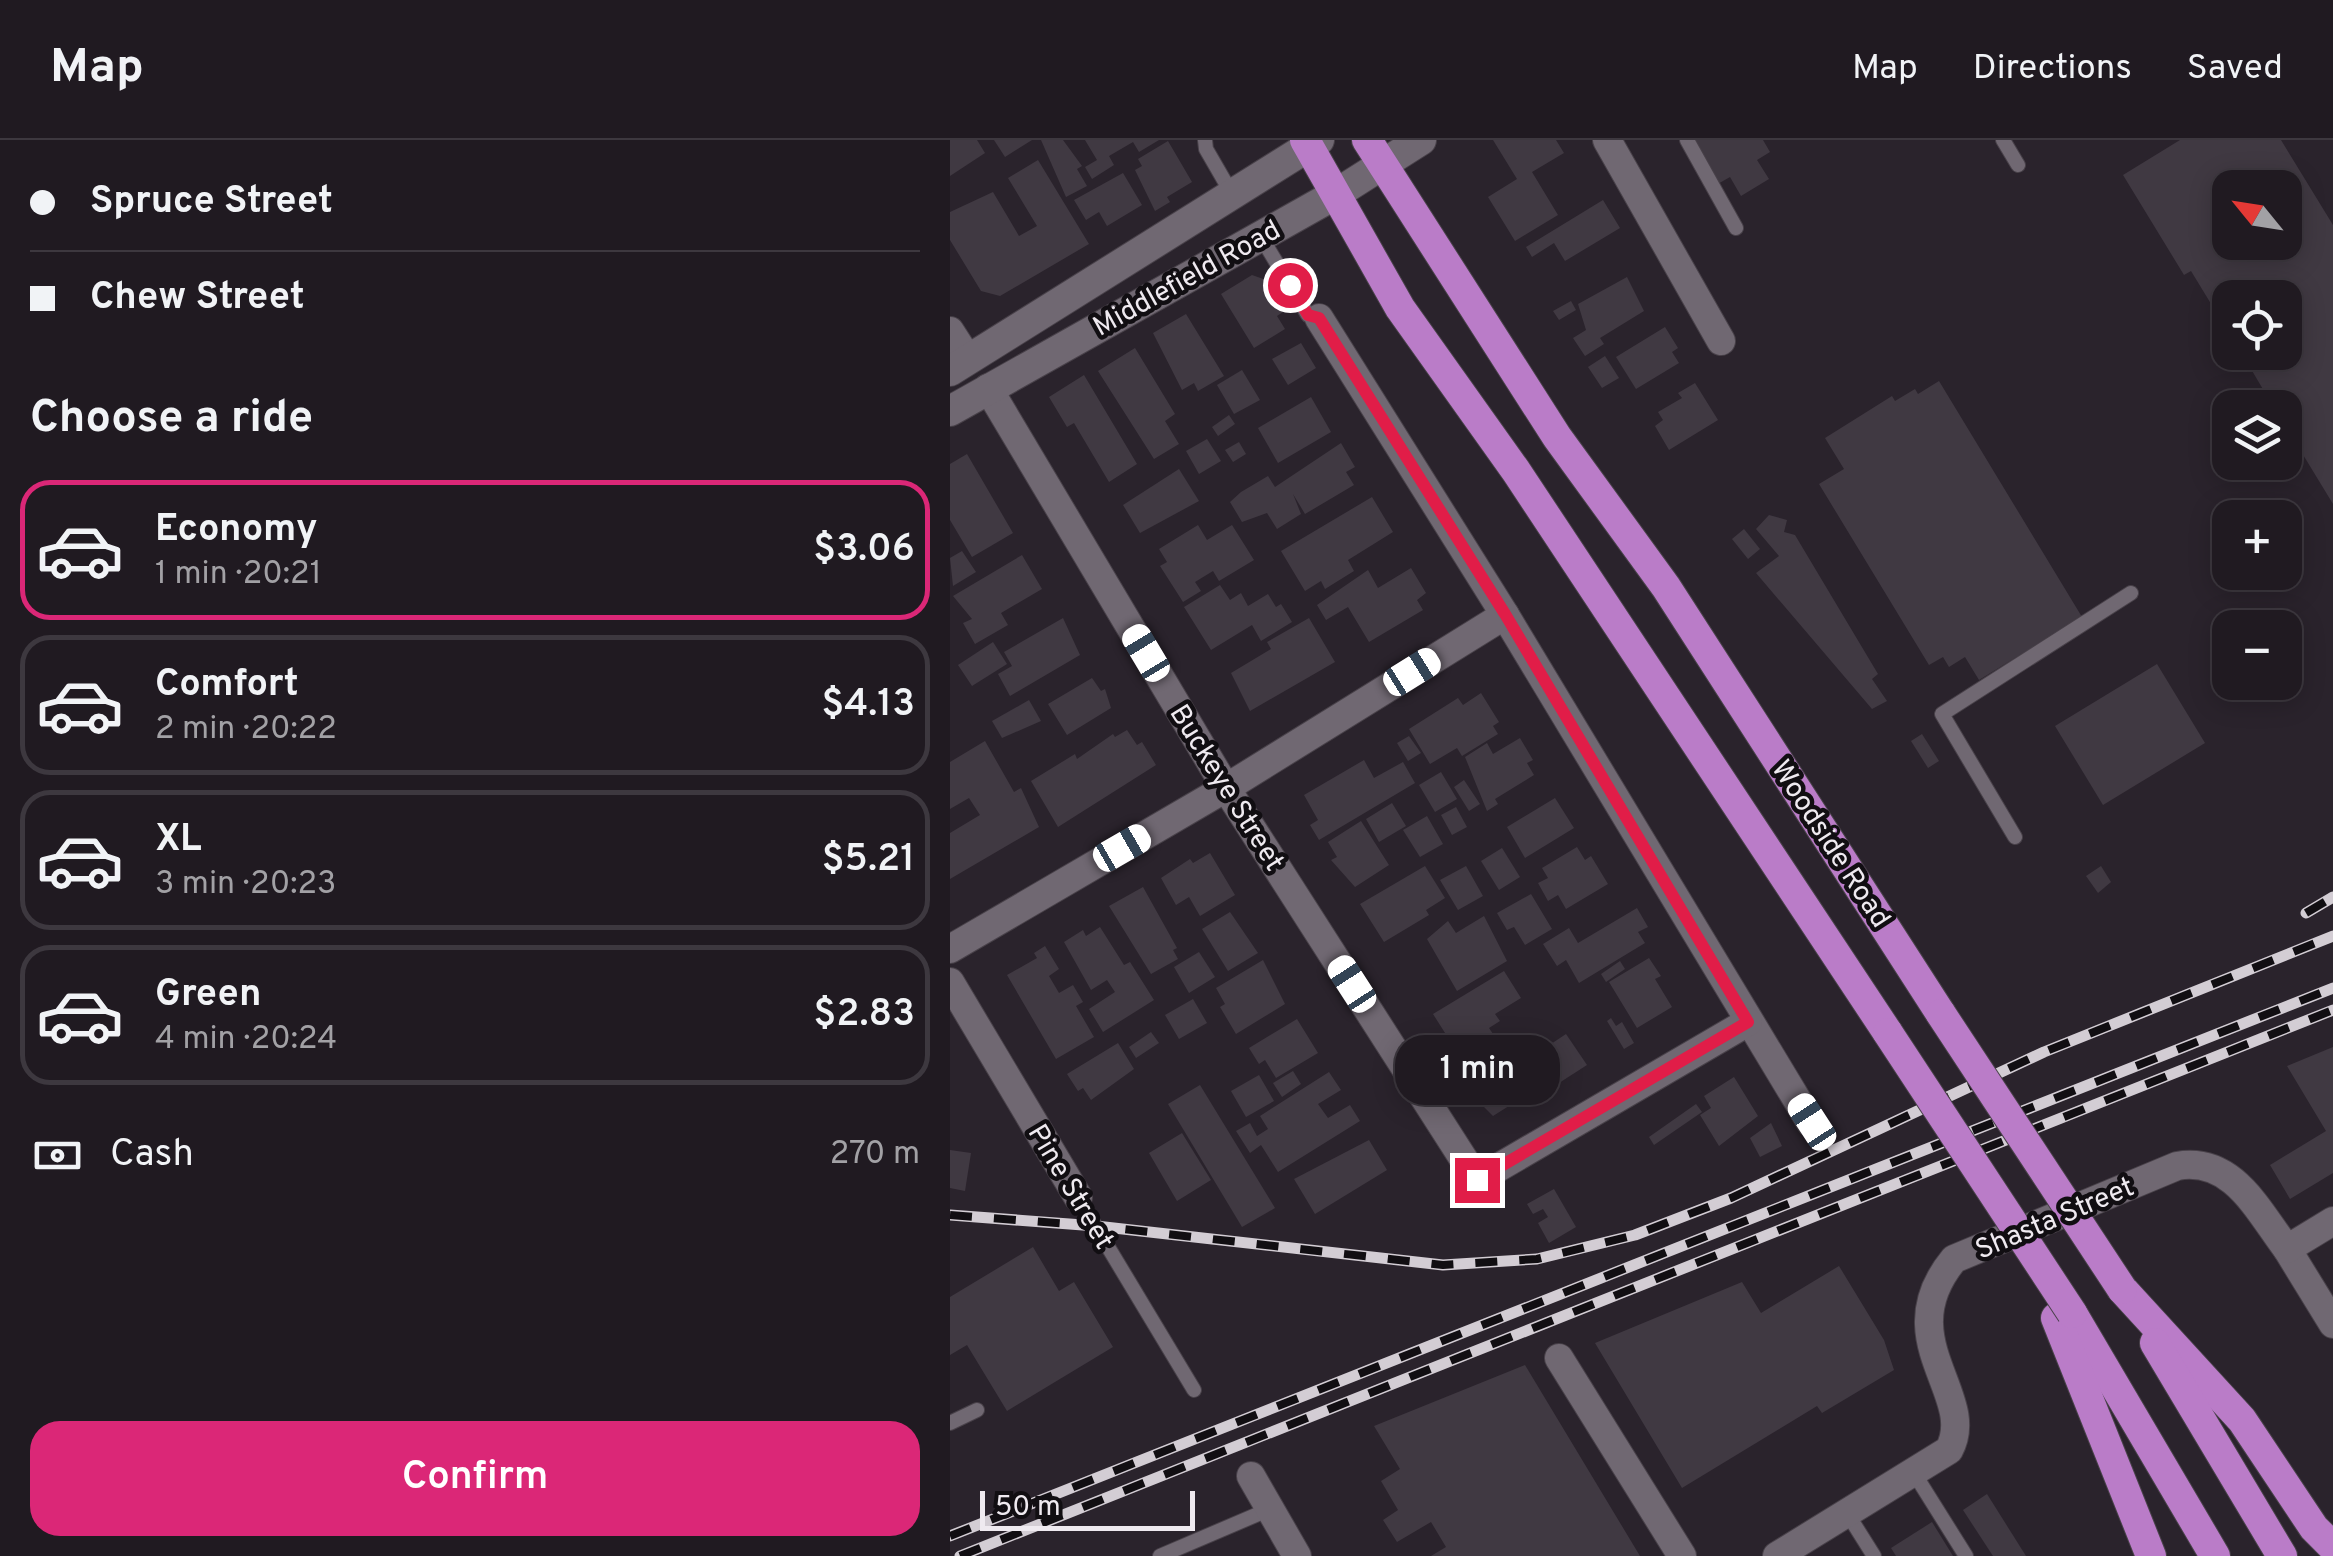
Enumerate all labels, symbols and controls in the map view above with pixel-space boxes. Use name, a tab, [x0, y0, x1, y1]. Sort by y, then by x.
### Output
text: Map	[50, 39, 144, 99]
text: Map	[1852, 47, 1918, 91]
text: Directions	[1973, 47, 2132, 91]
text: Saved	[2187, 47, 2283, 91]
north arrow	[2212, 170, 2302, 260]
map controls	[2212, 170, 2302, 700]
text: Spruce Street	[90, 178, 333, 227]
street label: Middlefield Road	[1087, 213, 1288, 346]
route start	[1268, 263, 1313, 308]
text: Chew Street	[90, 274, 305, 323]
button: locate	[2212, 280, 2302, 370]
button: layers	[2212, 390, 2302, 480]
text: Choose a ride	[30, 391, 313, 448]
button: +	[2212, 500, 2302, 590]
icon: car	[35, 505, 125, 595]
text: Economy	[155, 506, 317, 555]
text: $3.06	[813, 526, 915, 575]
text: 1 min · 20:21	[155, 555, 322, 595]
button: −	[2212, 610, 2302, 700]
car	[1118, 620, 1174, 686]
car	[1379, 643, 1445, 701]
icon: car	[35, 660, 125, 750]
text: Comfort	[155, 661, 299, 710]
text: $4.13	[822, 681, 915, 730]
street label: Buckeye Street	[1160, 699, 1291, 879]
text: 2 min · 20:22	[155, 710, 337, 750]
street label: Woodside Road	[1762, 754, 1897, 935]
icon: car	[35, 815, 125, 905]
text: XL	[155, 816, 202, 865]
car	[1089, 820, 1155, 876]
text: $5.21	[822, 836, 915, 885]
text: 3 min · 20:23	[155, 865, 336, 905]
car	[1323, 951, 1381, 1017]
icon: car	[35, 970, 125, 1060]
text: Green	[155, 971, 261, 1020]
text: $2.83	[814, 991, 915, 1040]
text: 4 min · 20:24	[155, 1020, 337, 1060]
callout: 1 min	[1394, 1035, 1560, 1105]
text: 1 min	[1440, 1050, 1515, 1090]
car	[1783, 1089, 1841, 1155]
street label: Pine Street	[1018, 1118, 1121, 1257]
icon: cash	[30, 1128, 85, 1183]
text: Cash	[110, 1131, 194, 1180]
text: 270 m	[830, 1135, 920, 1175]
route end	[1455, 1158, 1500, 1203]
street label: Shasta Street	[1970, 1170, 2140, 1269]
button: Confirm	[30, 1421, 920, 1536]
scale bar	[980, 1486, 1195, 1530]
text: 50 m	[995, 1490, 1061, 1526]

